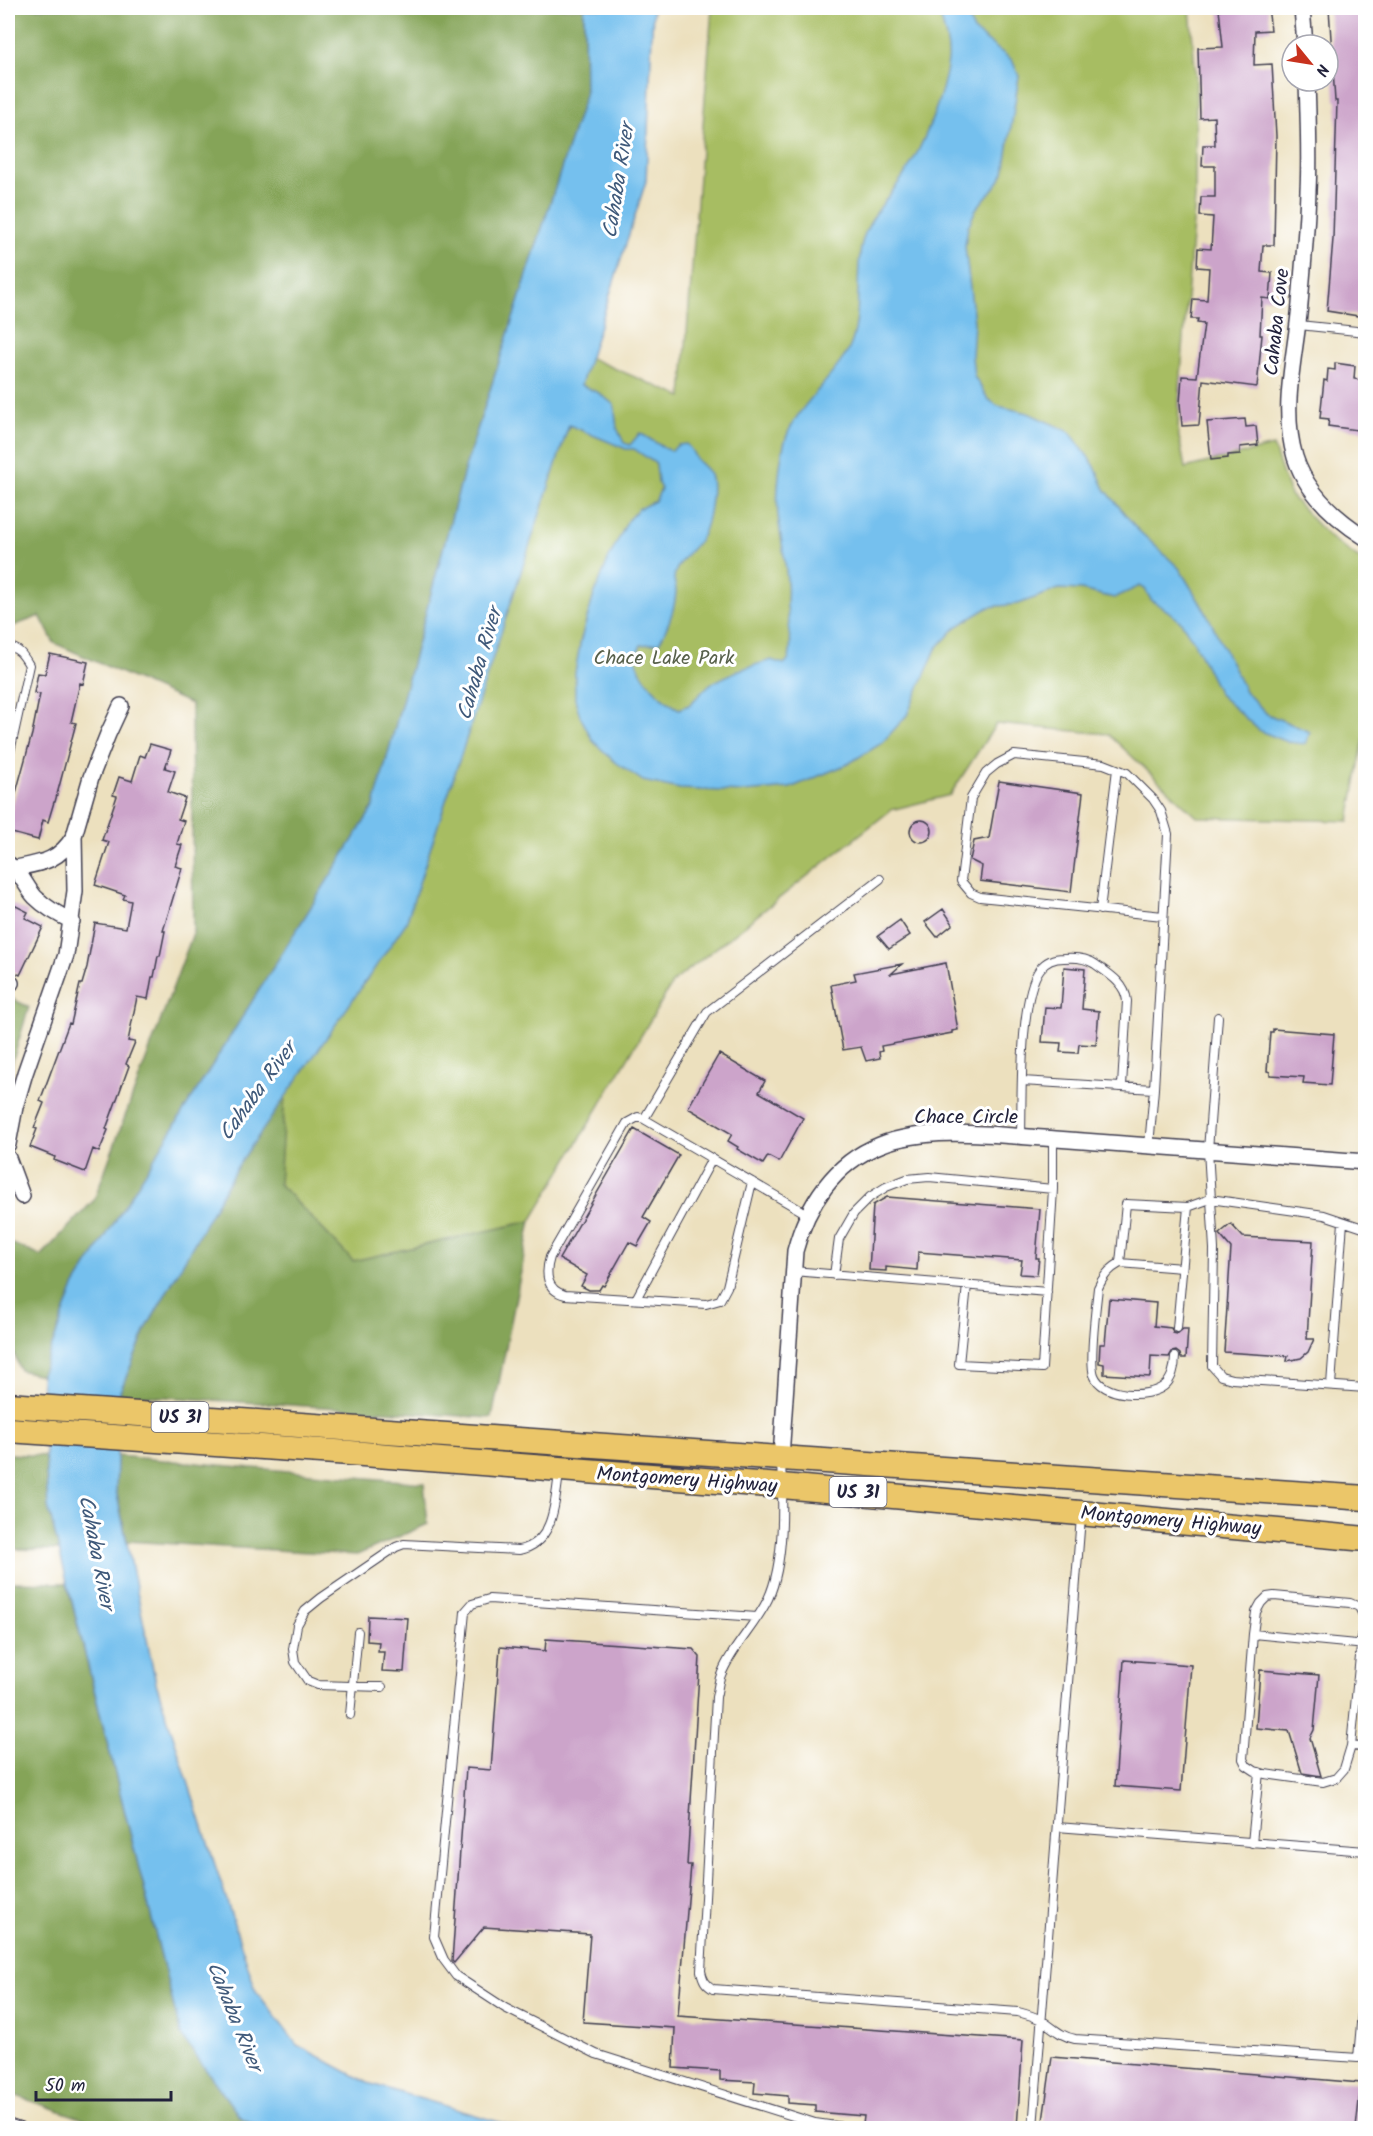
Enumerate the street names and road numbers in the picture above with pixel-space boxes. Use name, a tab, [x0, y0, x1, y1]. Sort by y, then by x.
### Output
street label: Cahaba Cove	[1256, 267, 1300, 378]
street label: Chace Circle	[914, 1102, 1018, 1134]
road number: US 31	[152, 1402, 208, 1432]
street label: Montgomery Highway	[595, 1459, 779, 1503]
road number: US 31	[830, 1477, 886, 1507]
street label: Montgomery Highway	[1079, 1498, 1263, 1546]

